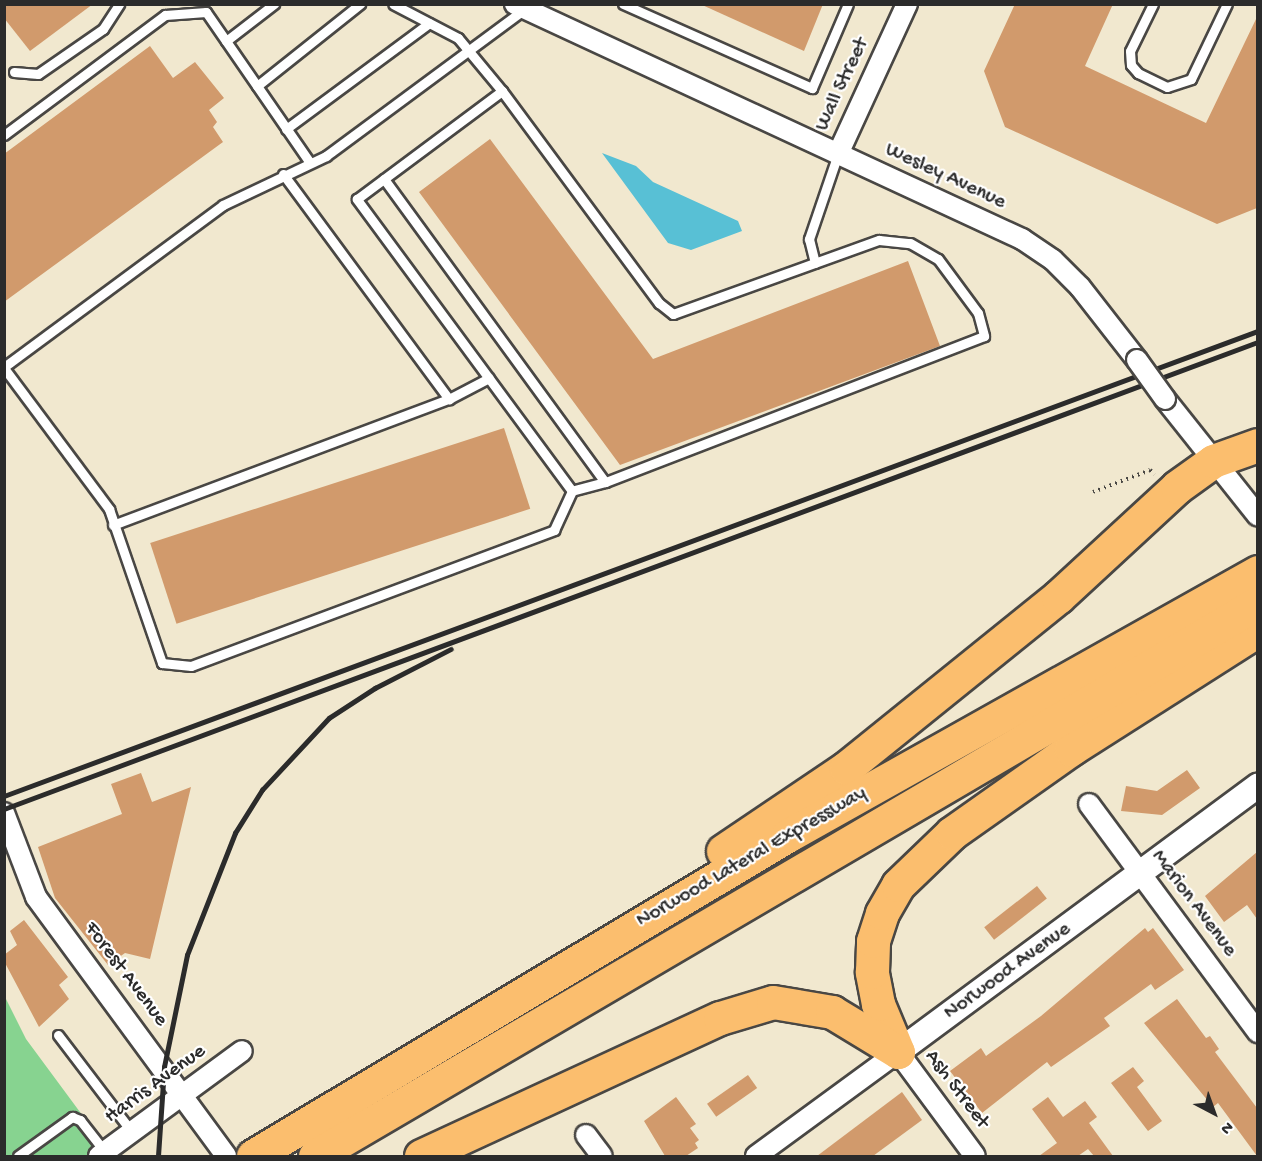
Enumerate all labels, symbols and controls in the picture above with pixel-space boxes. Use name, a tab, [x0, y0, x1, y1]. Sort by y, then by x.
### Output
street label: Wall Street	[811, 34, 875, 136]
street label: Wesley Avenue	[881, 138, 1009, 216]
street label: Norwood Lateral Expressway	[633, 782, 871, 934]
street label: Marion Avenue	[1145, 846, 1241, 962]
street label: Forest Avenue	[78, 918, 172, 1032]
street label: Norwood Avenue	[940, 918, 1076, 1026]
street label: Harris Avenue	[100, 1040, 212, 1130]
street label: Ash Street	[918, 1046, 994, 1134]
north arrow	[1184, 1083, 1244, 1143]
text: N	[1216, 1116, 1236, 1138]

